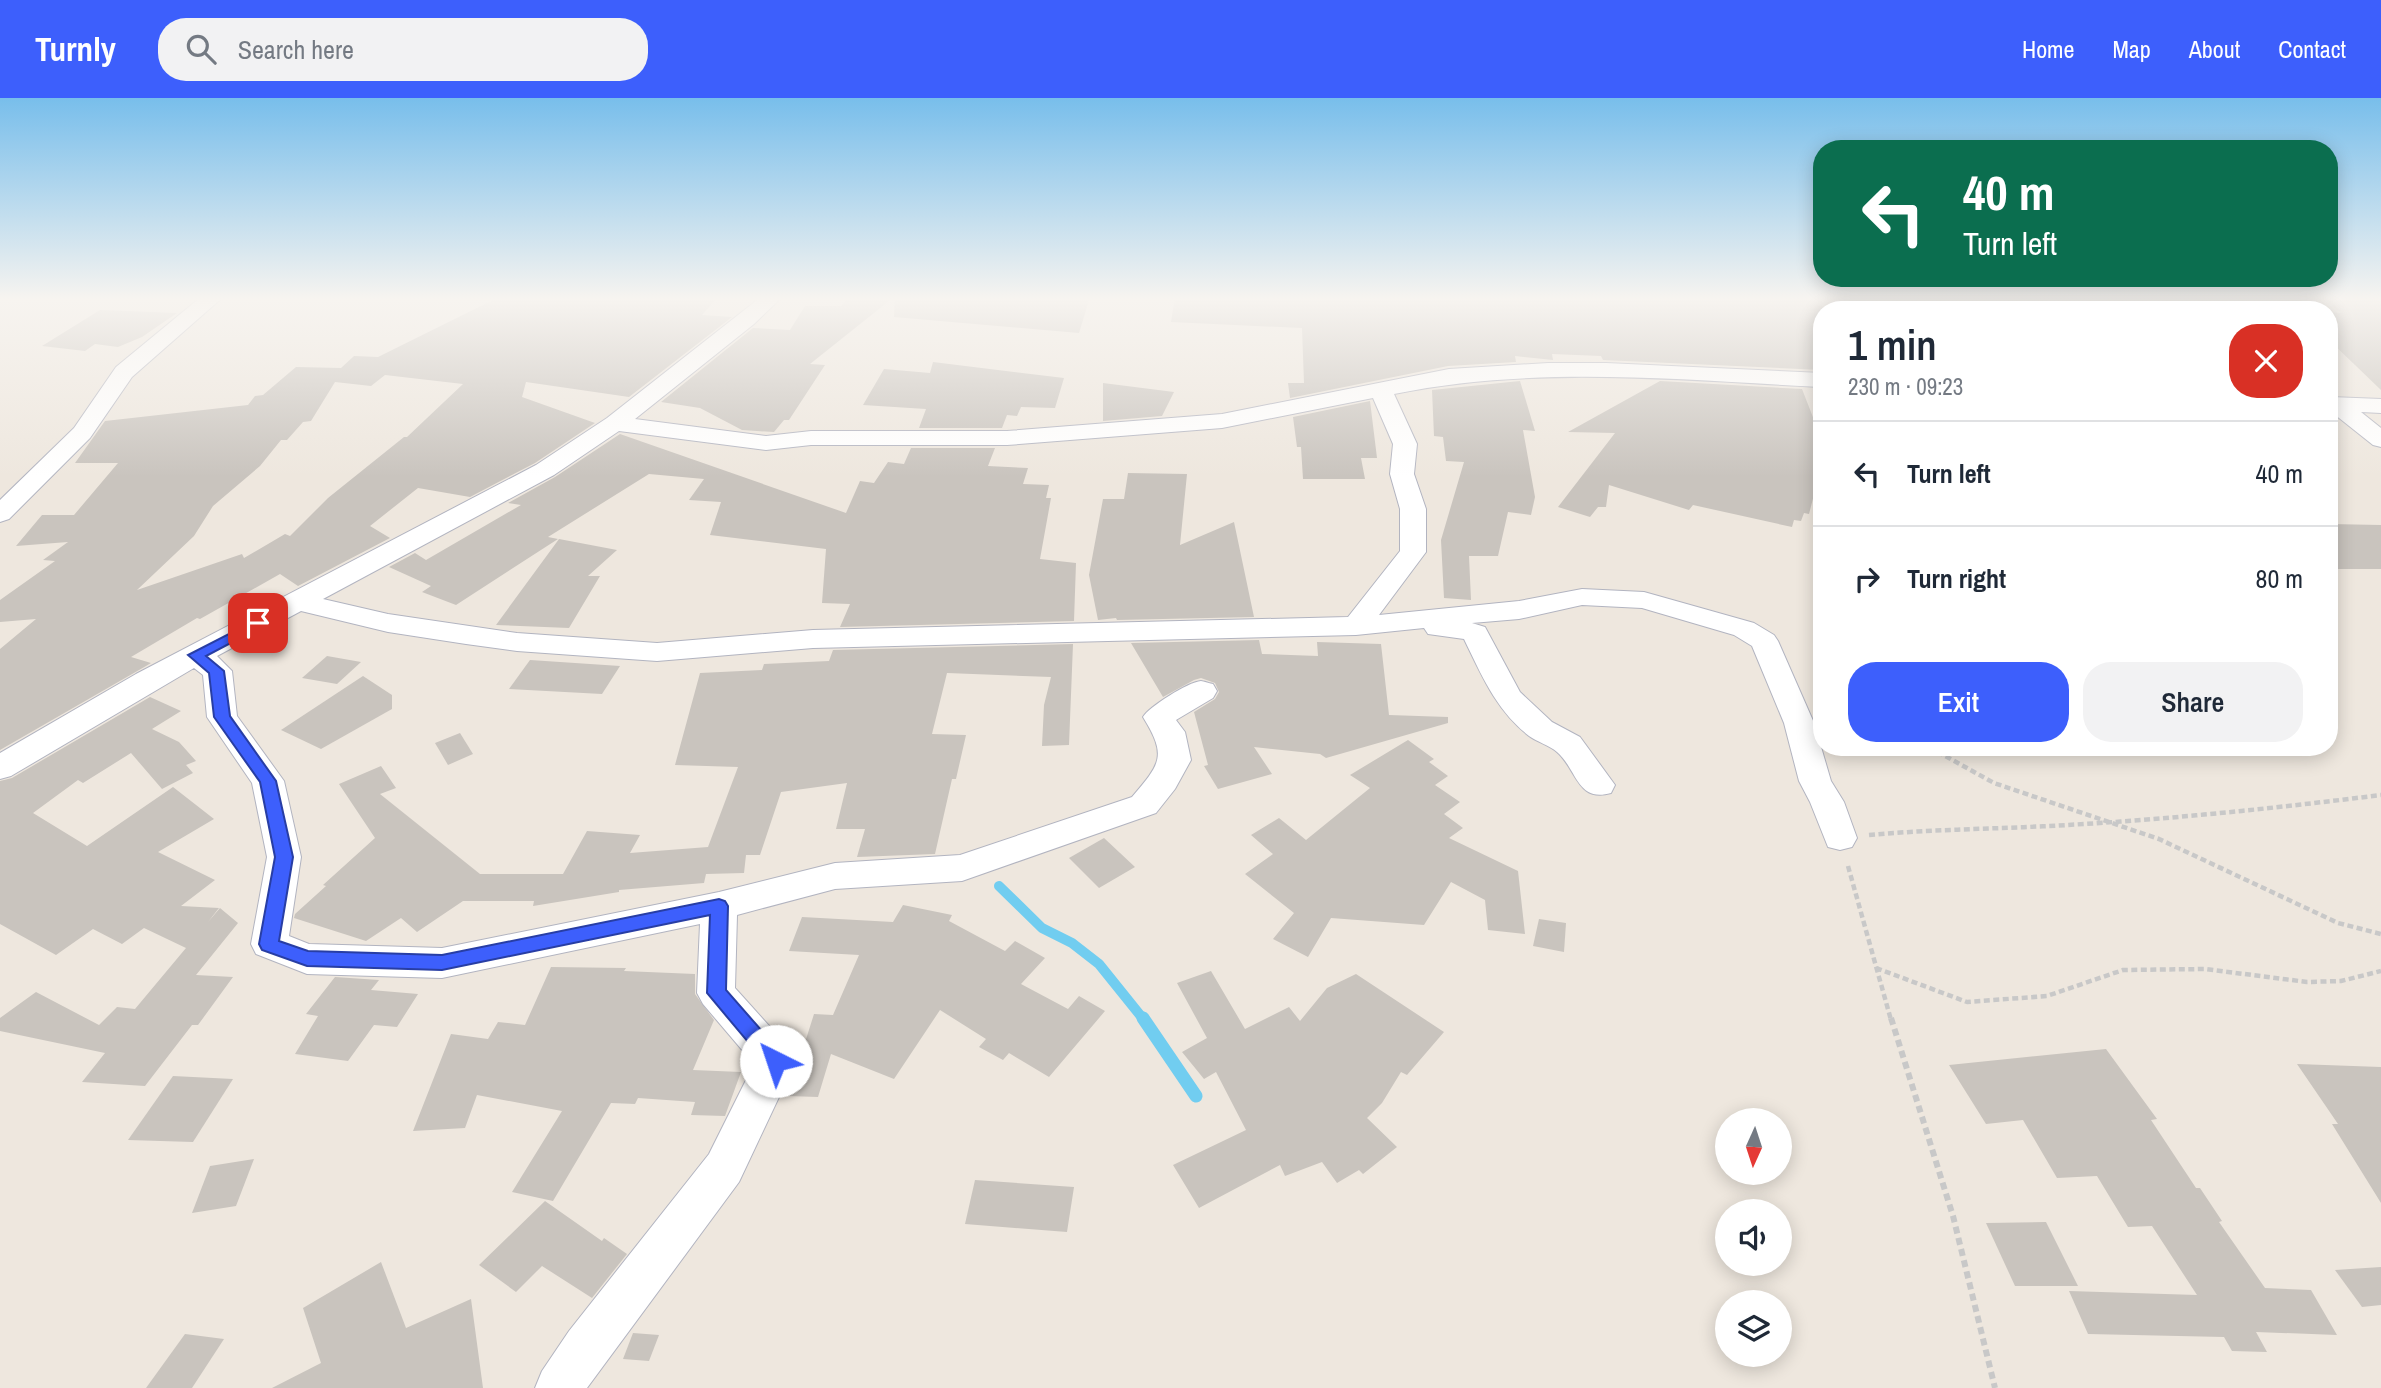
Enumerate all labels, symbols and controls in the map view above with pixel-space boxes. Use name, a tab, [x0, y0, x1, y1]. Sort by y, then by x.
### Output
search box	[158, 18, 648, 81]
text: Turnly	[35, 27, 116, 71]
icon: search	[182, 30, 220, 68]
text: Search here	[238, 32, 354, 67]
text: Home	[2022, 33, 2074, 65]
text: Map	[2112, 33, 2151, 65]
text: About	[2189, 33, 2240, 65]
text: Contact	[2278, 33, 2346, 65]
text: 40 m	[1963, 159, 2055, 225]
icon: left	[1848, 168, 1939, 259]
text: Turn left	[1963, 222, 2057, 265]
text: 1 min	[1848, 317, 1937, 373]
button: close	[2229, 324, 2303, 398]
text: 230 m · 09:23	[1848, 371, 1963, 402]
icon: left	[1848, 455, 1886, 493]
text: Turn left	[1907, 456, 1991, 491]
text: 40 m	[2256, 456, 2303, 491]
icon: right	[1848, 560, 1886, 598]
text: Turn right	[1907, 561, 2006, 596]
text: 80 m	[2256, 561, 2303, 596]
pin	[228, 593, 288, 653]
icon: arrive	[239, 604, 277, 642]
button: Exit	[1848, 662, 2069, 742]
button: Share	[2083, 662, 2303, 742]
position arrow	[739, 1024, 813, 1098]
north arrow	[1715, 1108, 1792, 1185]
map controls	[1715, 1108, 1792, 1367]
button: sound	[1715, 1199, 1792, 1276]
button: layers	[1715, 1290, 1792, 1367]

